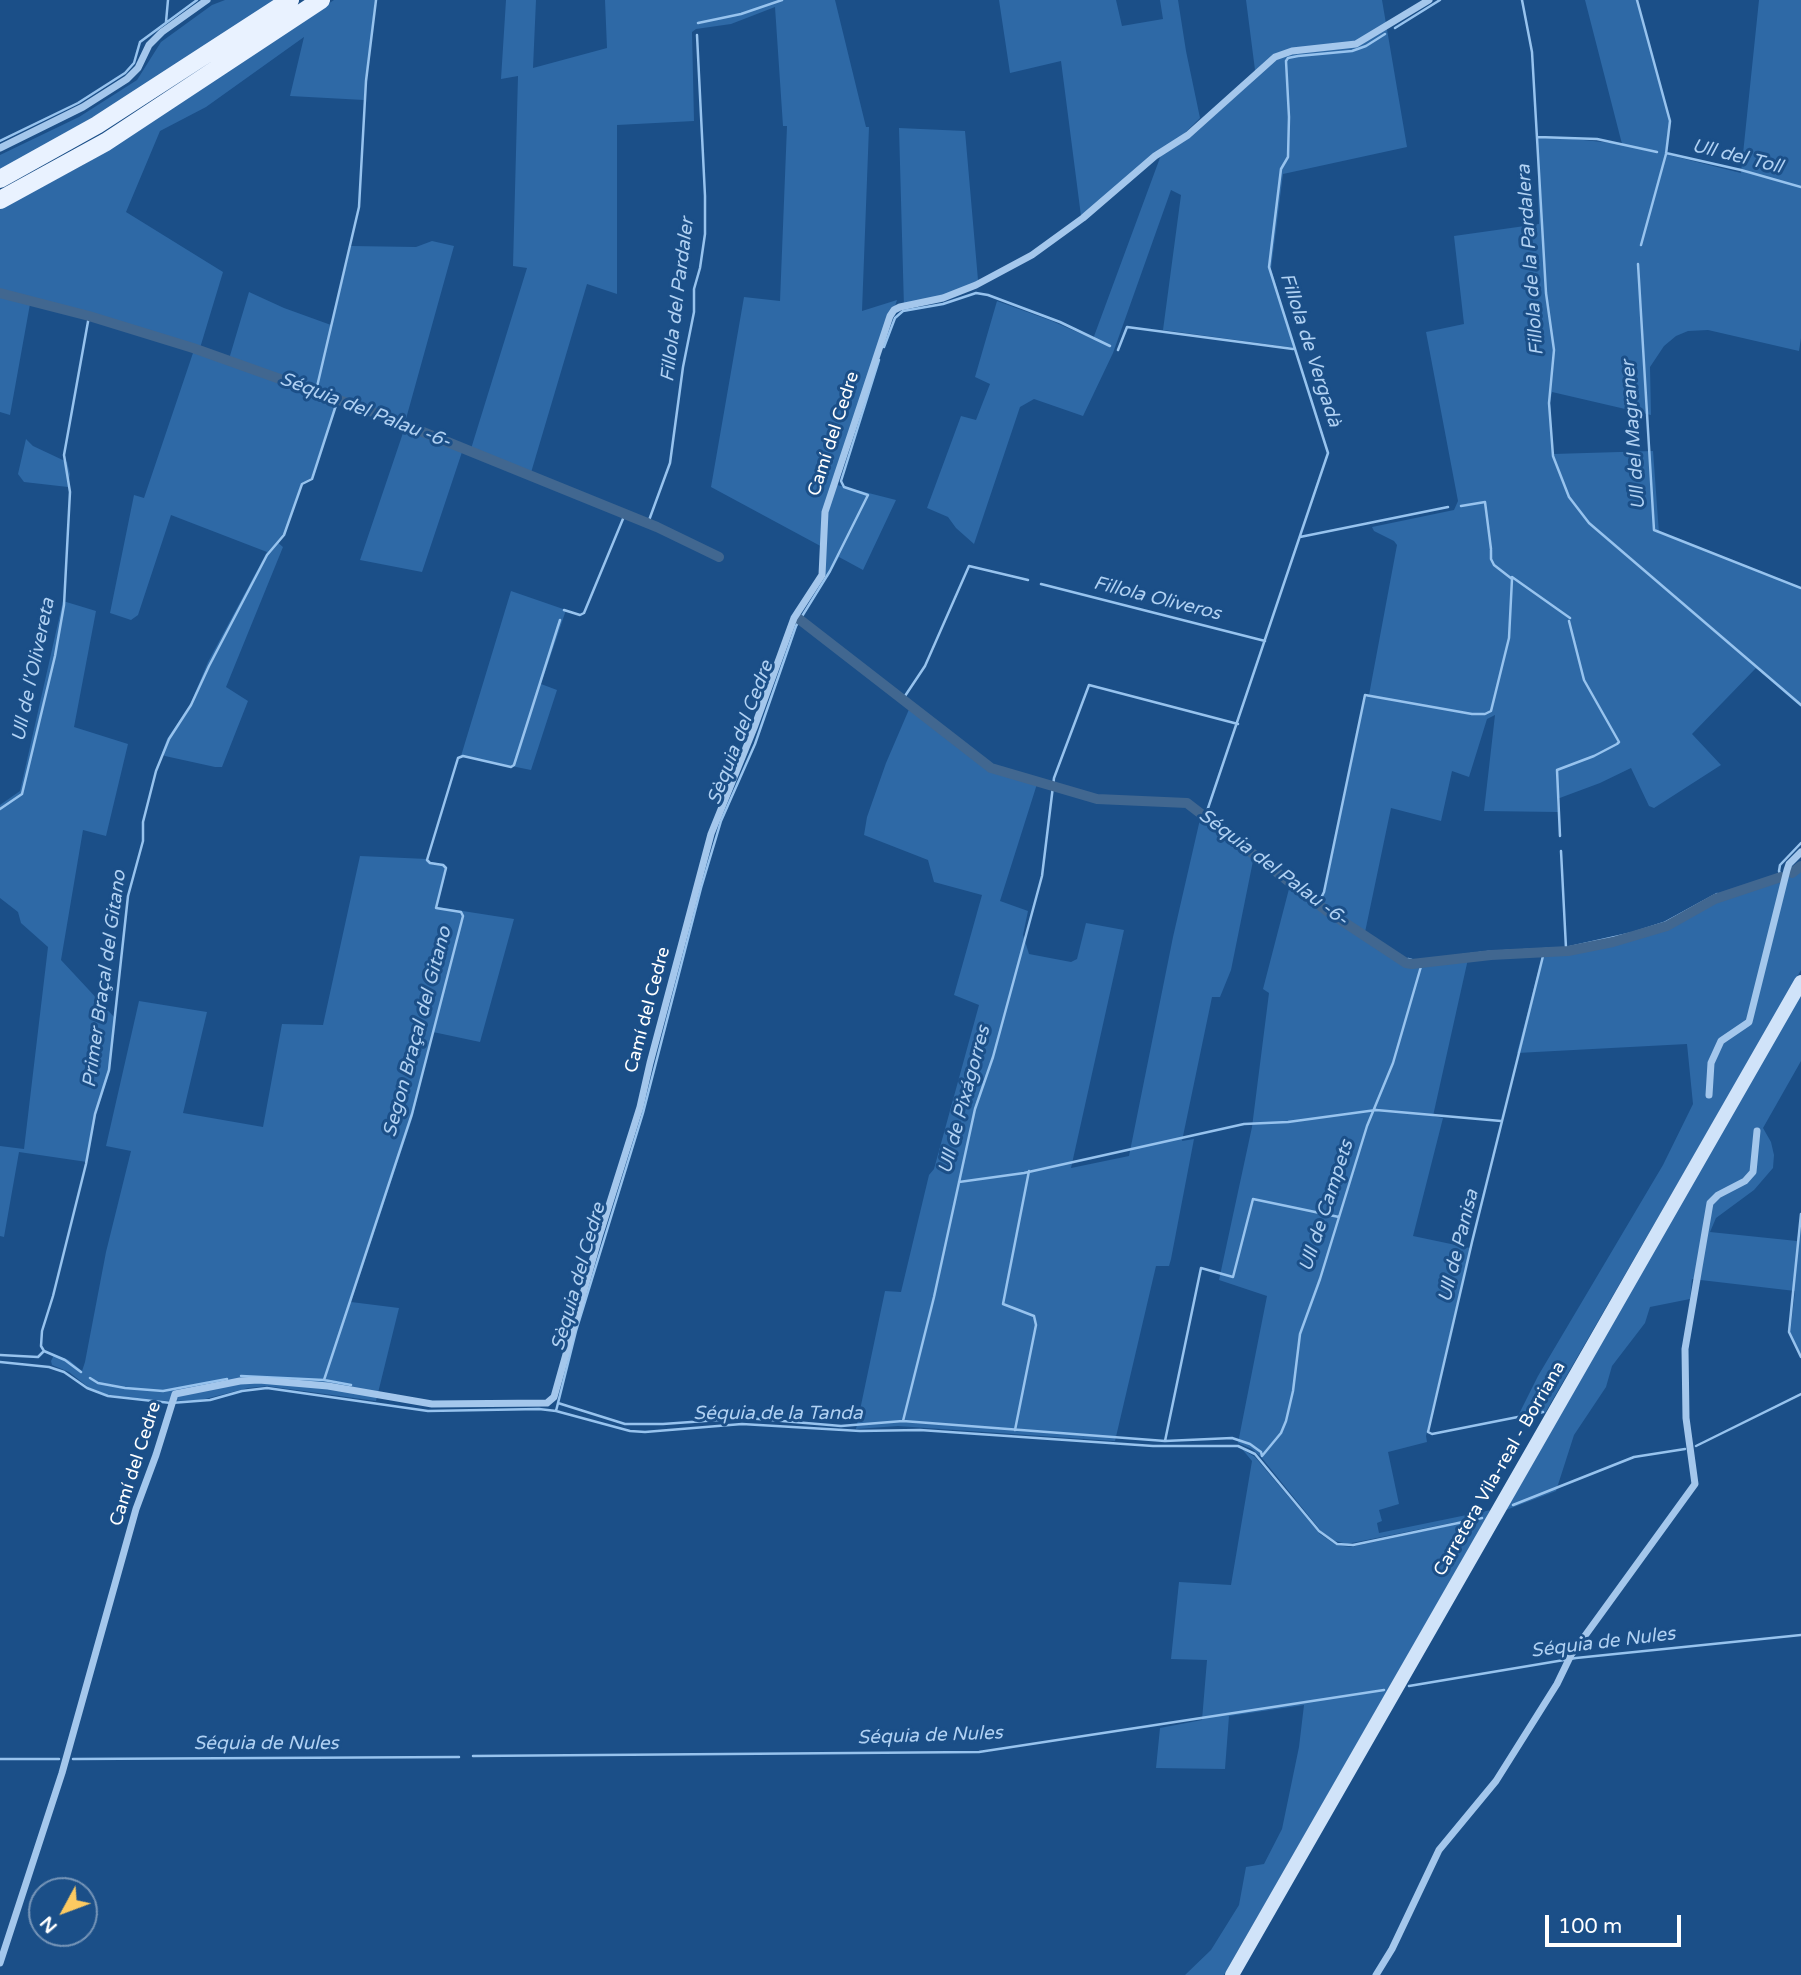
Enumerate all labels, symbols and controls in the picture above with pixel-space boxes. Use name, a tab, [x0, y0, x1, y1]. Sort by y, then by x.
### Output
water label: Ull del Toll	[1689, 135, 1785, 179]
water label: Fillola de la Pardalera	[1513, 164, 1549, 356]
water label: Fillola del Pardaler	[657, 217, 699, 383]
water label: Fillola de Vergadà	[1274, 270, 1346, 430]
water label: Ull del Magraner	[1617, 360, 1651, 510]
water label: Séquia del Palau -6-	[276, 368, 454, 454]
street label: Camí del Cedre	[804, 369, 864, 499]
water label: Fillola Oliveros	[1091, 572, 1223, 626]
water label: Ull de l'Olivereta	[8, 596, 60, 744]
water label: Sèquia del Cedre	[703, 658, 779, 808]
water label: Séquia del Palau -6-	[1194, 804, 1352, 932]
water label: Primer Braçal del Gitano	[78, 869, 132, 1089]
water label: Segon Braçal del Gitano	[379, 924, 457, 1140]
street label: Camí del Cedre	[621, 945, 675, 1075]
water label: Ull de Pixágorres	[934, 1024, 996, 1176]
water label: Ull de Campets	[1295, 1137, 1359, 1275]
water label: Ull de Panisa	[1434, 1187, 1484, 1305]
water label: Sèquia del Cedre	[547, 1201, 611, 1353]
street label: Carretera Vila-real - Borriana	[1429, 1358, 1571, 1580]
street label: Camí del Cedre	[106, 1399, 166, 1529]
water label: Séquia de la Tanda	[693, 1403, 863, 1425]
water label: Séquia de Nules	[1530, 1623, 1676, 1663]
water label: Séquia de Nules	[857, 1722, 1003, 1750]
water label: Séquia de Nules	[193, 1733, 339, 1755]
north arrow	[28, 1877, 98, 1947]
scale bar	[1549, 1902, 1686, 1946]
text: N	[35, 1911, 62, 1937]
text: 100 m	[1558, 1914, 1622, 1939]

